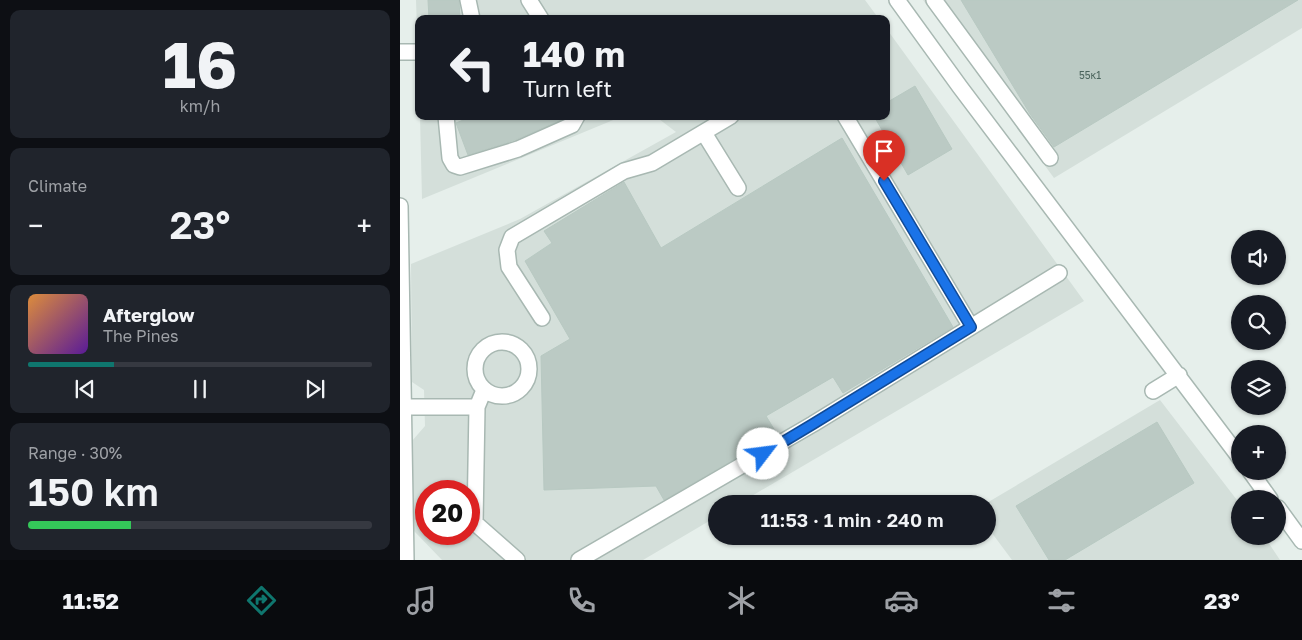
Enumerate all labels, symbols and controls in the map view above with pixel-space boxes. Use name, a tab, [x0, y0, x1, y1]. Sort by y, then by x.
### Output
text: 16	[163, 24, 237, 102]
text: 140 m	[523, 33, 625, 75]
icon: left	[440, 35, 505, 100]
house number: 55к1	[1079, 69, 1101, 81]
text: Turn left	[523, 75, 612, 102]
text: km/h	[180, 96, 220, 116]
pin	[863, 130, 905, 181]
icon: arrive	[870, 137, 898, 165]
text: Climate	[28, 176, 87, 196]
text: 23°	[170, 202, 230, 247]
text: −	[28, 209, 43, 242]
text: +	[357, 209, 372, 242]
map controls	[1231, 230, 1286, 545]
button: sound	[1231, 230, 1286, 285]
button: search	[1231, 295, 1286, 350]
text: Afterglow	[103, 303, 194, 326]
text: The Pines	[103, 326, 178, 346]
button: layers	[1231, 360, 1286, 415]
icon: previous	[71, 375, 99, 403]
icon: pause	[186, 375, 214, 403]
icon: next	[301, 375, 329, 403]
button: +	[1231, 425, 1286, 480]
position arrow	[736, 427, 788, 479]
text: Range · 30%	[28, 443, 122, 463]
text: 150 km	[28, 469, 159, 514]
speed limit sign: 20	[415, 480, 480, 545]
button: −	[1231, 490, 1286, 545]
text: 11:53 · 1 min · 240 m	[760, 508, 944, 531]
icon: directions	[244, 583, 279, 618]
icon: music	[404, 583, 439, 618]
icon: phone	[564, 583, 599, 618]
icon: climate	[724, 583, 759, 618]
icon: car	[884, 583, 919, 618]
icon: filters	[1044, 583, 1079, 618]
text: 11:52	[63, 587, 119, 614]
text: 23°	[1204, 587, 1239, 614]

